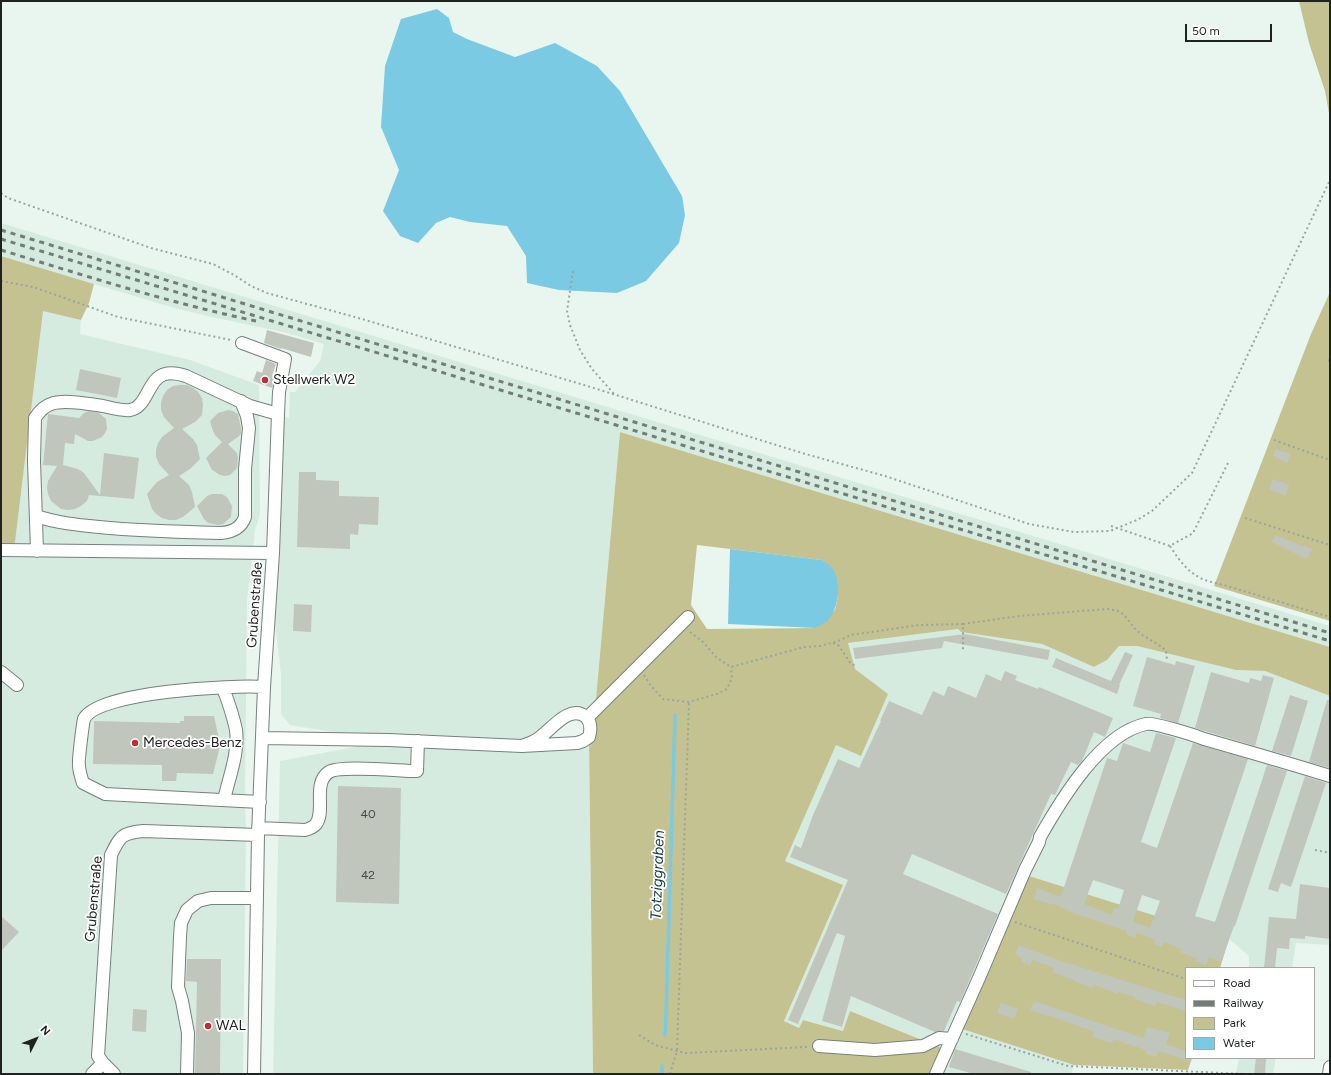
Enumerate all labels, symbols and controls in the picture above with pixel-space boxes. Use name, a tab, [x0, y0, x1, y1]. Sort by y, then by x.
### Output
scale bar	[1187, 16, 1274, 42]
text: 50 m	[1192, 24, 1220, 38]
place label: Stellwerk W2	[273, 372, 355, 388]
marker: Stellwerk W2	[260, 375, 270, 385]
street label: Grubenstraße	[244, 561, 266, 649]
place label: Mercedes-Benz	[143, 735, 242, 751]
marker: Mercedes-Benz	[130, 738, 140, 748]
house number: 40	[360, 807, 376, 821]
water label: Totziggraben	[647, 830, 669, 920]
street label: Grubenstraße	[82, 855, 106, 943]
house number: 42	[361, 868, 375, 882]
legend	[1185, 967, 1315, 1059]
text: Road	[1223, 976, 1251, 990]
text: Railway	[1223, 996, 1264, 1010]
text: Park	[1223, 1016, 1246, 1030]
place label: WAL	[216, 1018, 246, 1034]
north arrow	[16, 1019, 56, 1059]
marker: WAL	[203, 1021, 213, 1031]
text: N	[38, 1023, 53, 1038]
text: Water	[1223, 1036, 1255, 1050]

